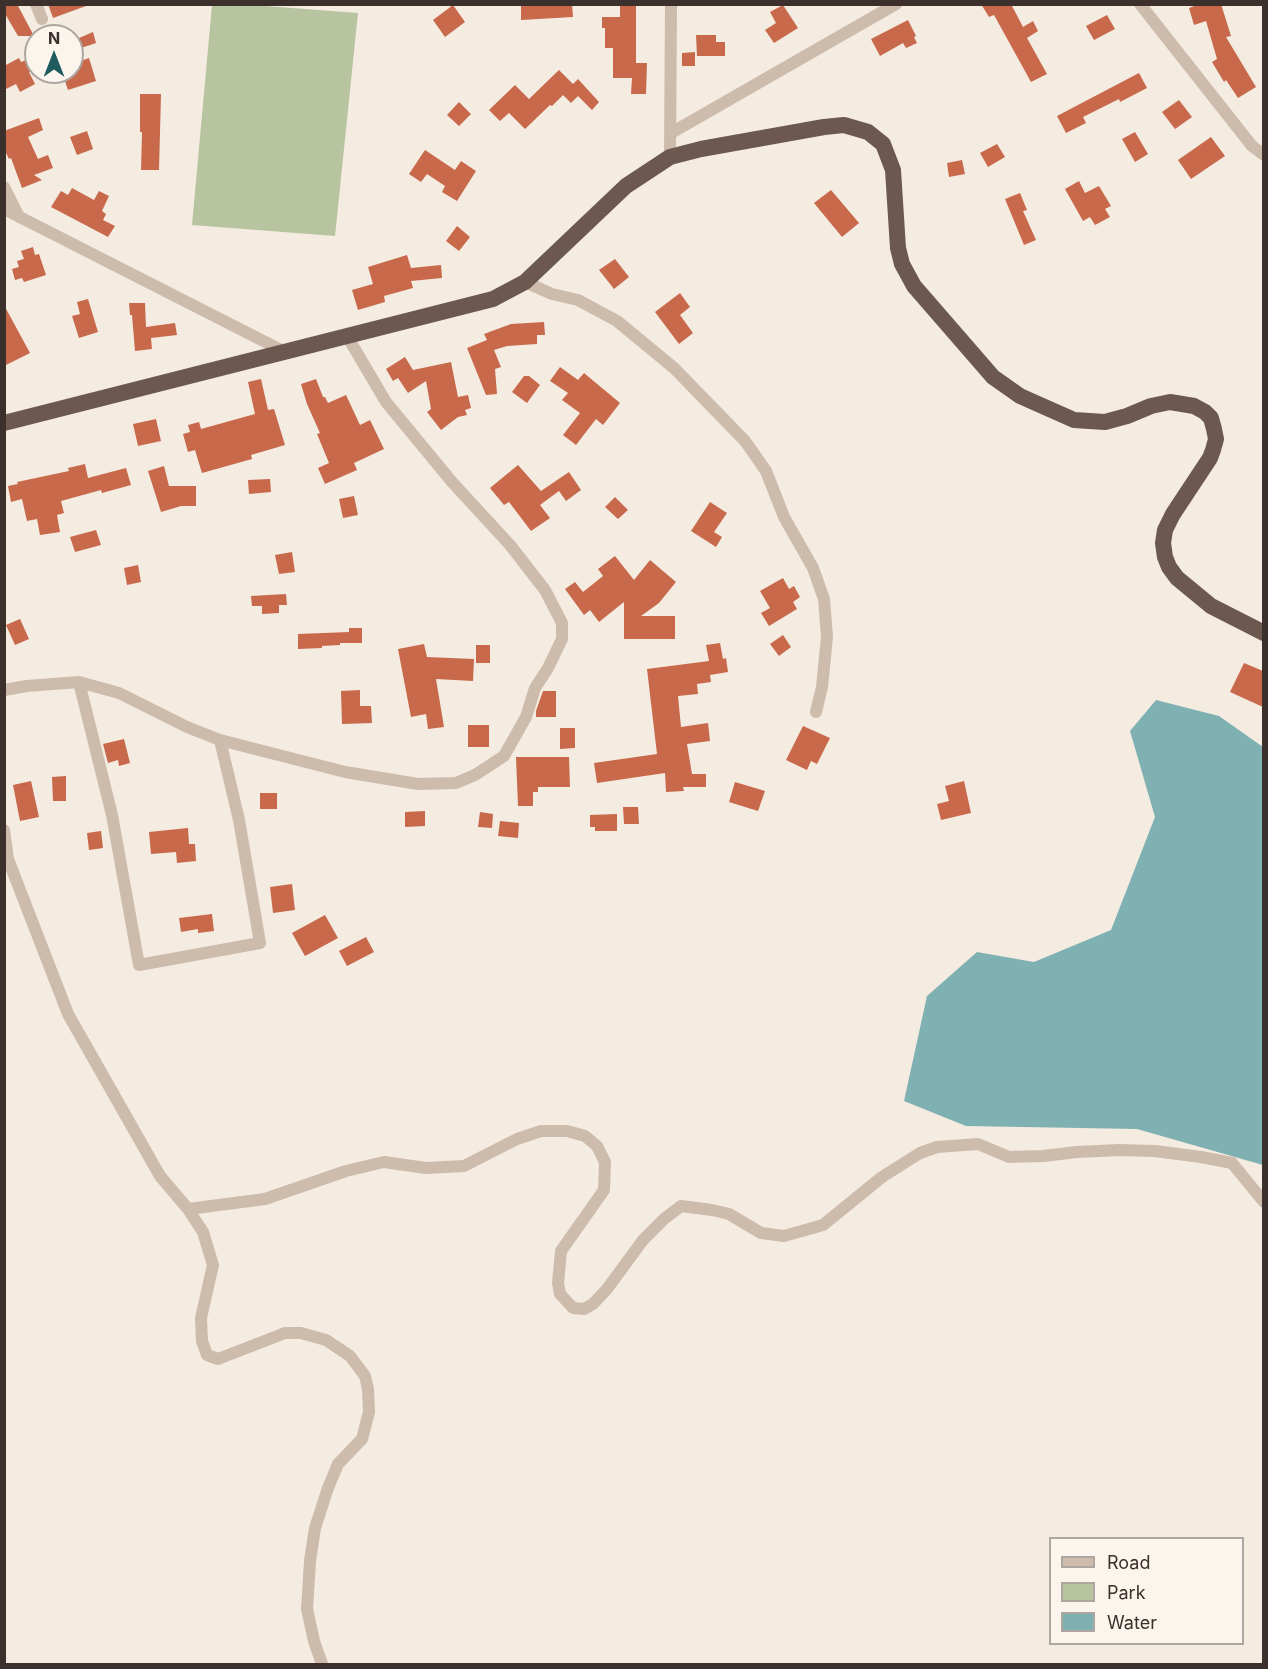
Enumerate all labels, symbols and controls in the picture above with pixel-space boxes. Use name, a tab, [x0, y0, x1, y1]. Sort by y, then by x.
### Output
north arrow	[24, 24, 84, 84]
text: N	[48, 28, 60, 48]
legend	[1049, 1537, 1244, 1645]
text: Road	[1107, 1552, 1150, 1573]
text: Park	[1107, 1582, 1146, 1603]
text: Water	[1107, 1612, 1157, 1633]

